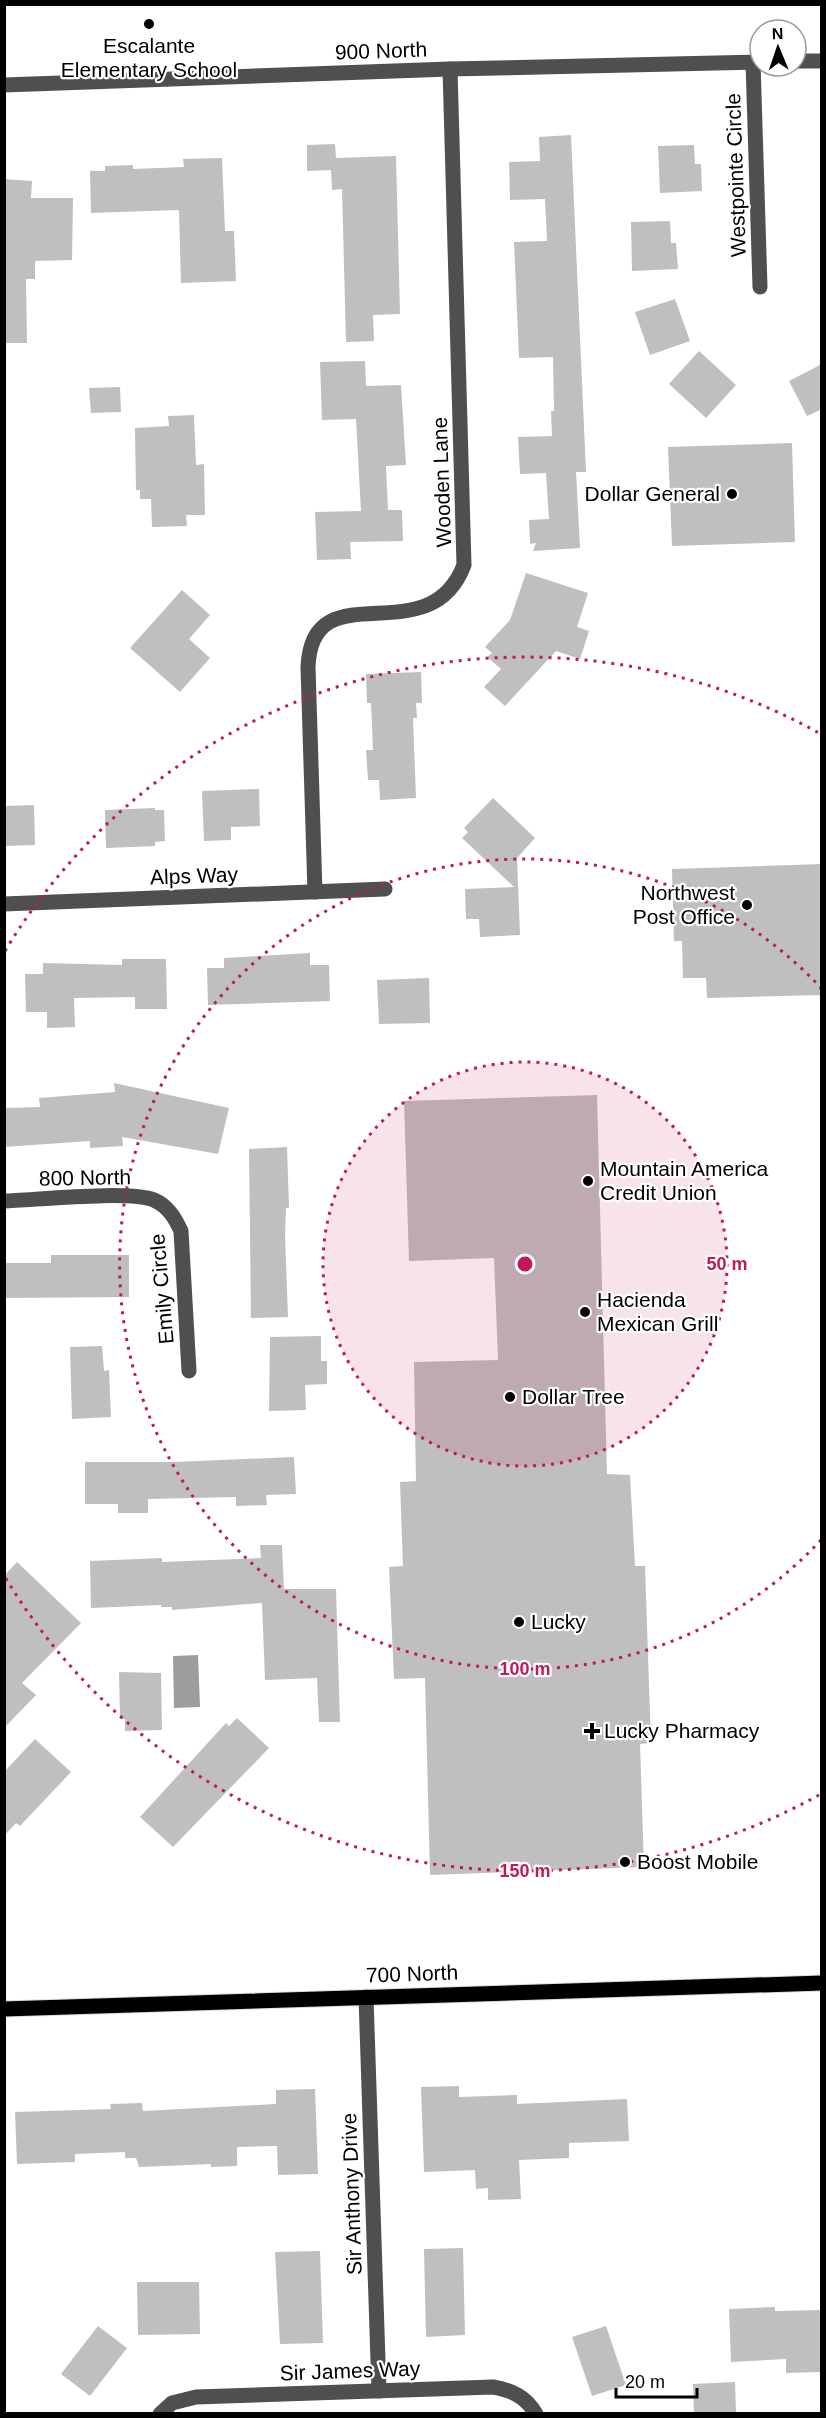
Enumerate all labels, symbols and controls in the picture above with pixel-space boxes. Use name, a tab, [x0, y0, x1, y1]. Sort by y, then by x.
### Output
marker: Escalante Elementary School	[142, 17, 156, 31]
north arrow	[748, 18, 808, 78]
text: N	[771, 25, 784, 42]
place label: Escalante Elementary School	[61, 34, 237, 81]
street label: 900 North	[334, 37, 427, 64]
street label: Westpointe Circle	[721, 93, 750, 257]
street label: Wooden Lane	[428, 416, 455, 548]
place label: Dollar General	[585, 482, 720, 505]
marker: Dollar General	[725, 487, 739, 501]
street label: Alps Way	[150, 862, 239, 889]
place label: Northwest Post Office	[633, 881, 735, 928]
marker: Northwest Post Office	[740, 898, 754, 912]
place label: Mountain America Credit Union	[600, 1157, 768, 1204]
street label: 800 North	[39, 1165, 131, 1190]
marker: Mountain America Credit Union	[581, 1174, 595, 1188]
street label: Emily Circle	[145, 1233, 178, 1345]
centre of rings	[515, 1254, 535, 1274]
text: 50 m	[706, 1254, 748, 1274]
place label: Hacienda Mexican Grill	[597, 1288, 718, 1335]
marker: Hacienda Mexican Grill	[578, 1305, 592, 1319]
place label: Dollar Tree	[522, 1385, 625, 1408]
marker: Dollar Tree	[503, 1390, 517, 1404]
place label: Lucky	[531, 1610, 586, 1633]
marker: Lucky	[512, 1615, 526, 1629]
text: 100 m	[499, 1659, 551, 1679]
place label: Lucky Pharmacy	[604, 1719, 760, 1742]
marker: Lucky Pharmacy	[585, 1724, 599, 1738]
place label: Boost Mobile	[637, 1850, 758, 1873]
marker: Boost Mobile	[618, 1855, 632, 1869]
text: 150 m	[499, 1861, 551, 1881]
street label: 700 North	[365, 1960, 458, 1987]
street label: Sir Anthony Drive	[337, 2113, 366, 2275]
street label: Sir James Way	[279, 2357, 421, 2384]
scale bar	[616, 2361, 697, 2399]
text: 20 m	[625, 2372, 665, 2392]

